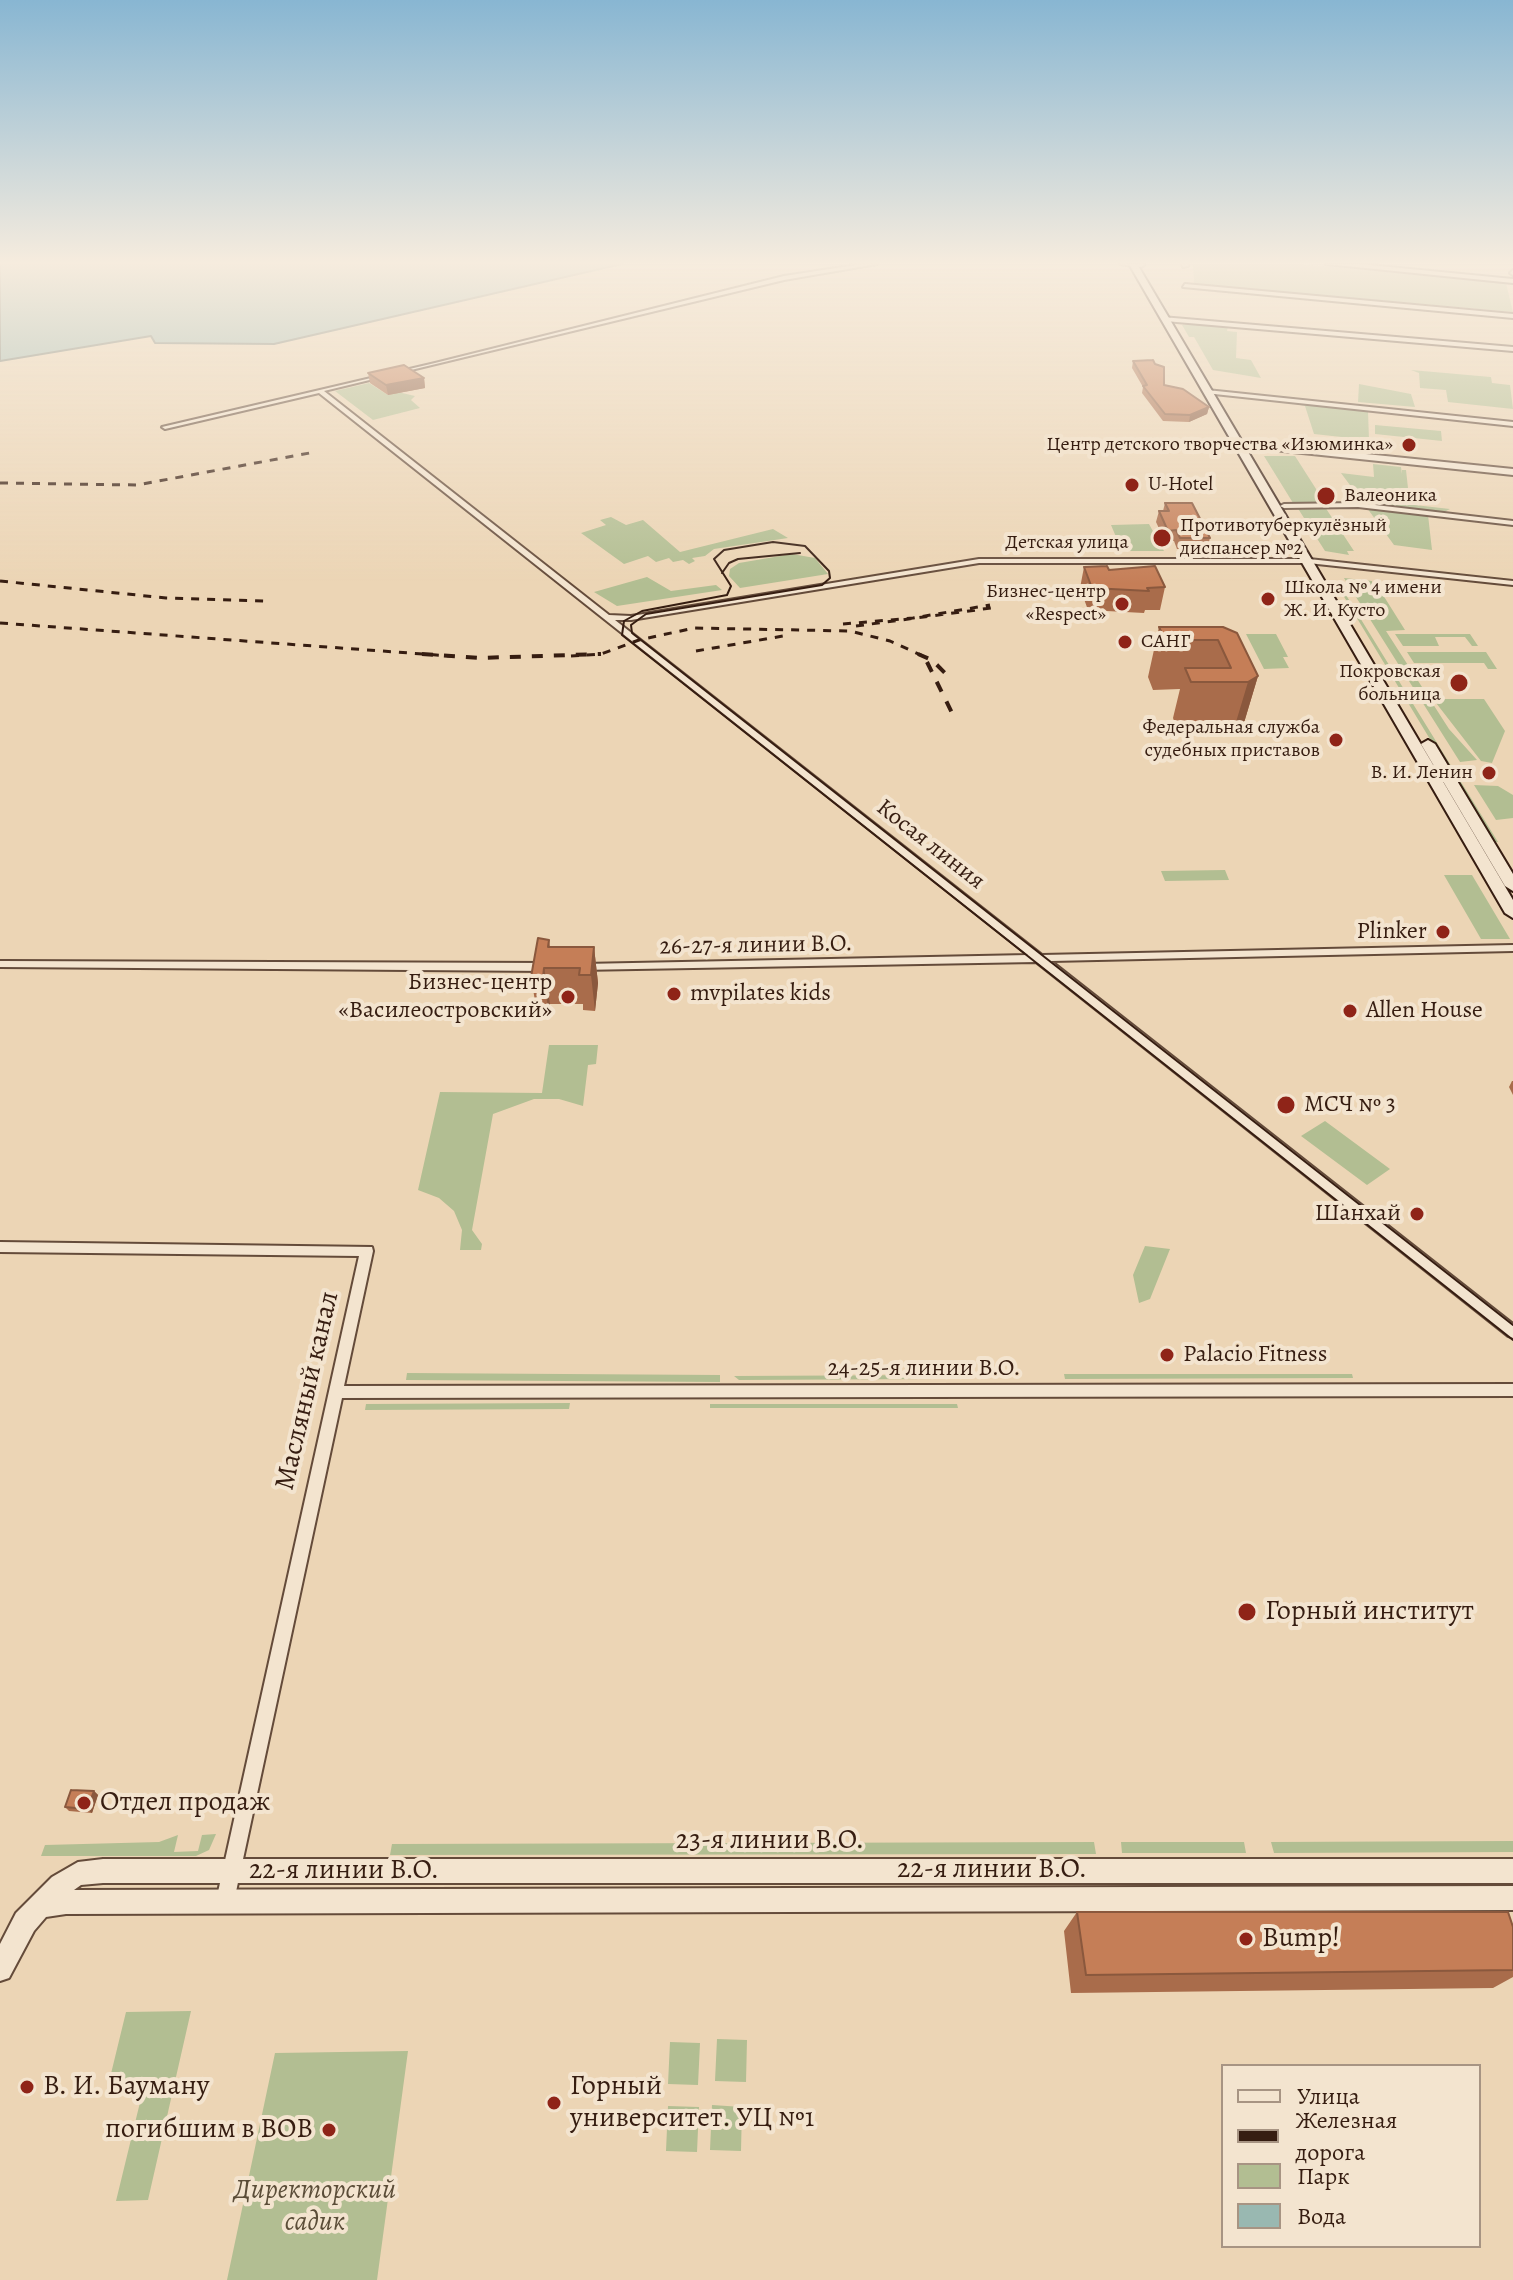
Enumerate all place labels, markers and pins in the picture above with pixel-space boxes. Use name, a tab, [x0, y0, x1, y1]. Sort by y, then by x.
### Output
place label: Центр детского творчества «Изюминка»	[1046, 433, 1393, 457]
marker: Центр детского творчества «Изюминка»	[1400, 436, 1418, 454]
place label: U-Hotel	[1148, 473, 1213, 497]
marker: U-Hotel	[1123, 476, 1141, 494]
place label: Валеоника	[1344, 484, 1437, 508]
marker: Валеоника	[1315, 485, 1337, 507]
place label: Противотуберкулёзный диспансер №2	[1180, 514, 1387, 561]
marker: Противотуберкулёзный диспансер №2	[1151, 527, 1173, 549]
place label: Школа № 4 имени Ж. И. Кусто	[1284, 576, 1442, 623]
place label: Бизнес-центр «Respect»	[986, 580, 1106, 627]
marker: Школа № 4 имени Ж. И. Кусто	[1259, 590, 1277, 608]
marker: Бизнес-центр «Respect»	[1113, 595, 1131, 613]
place label: САНГ	[1141, 630, 1190, 654]
marker: САНГ	[1116, 633, 1134, 651]
place label: Покровская больница	[1339, 660, 1441, 707]
marker: Покровская больница	[1448, 672, 1470, 694]
place label: Федеральная служба судебных приставов	[1143, 716, 1320, 763]
marker: Федеральная служба судебных приставов	[1327, 731, 1345, 749]
place label: В. И. Ленин	[1371, 761, 1473, 785]
marker: В. И. Ленин	[1480, 764, 1498, 782]
place label: Plinker	[1357, 918, 1427, 946]
marker: Plinker	[1434, 923, 1452, 941]
place label: Бизнес-центр «Василеостровский»	[338, 969, 552, 1025]
place label: mvpilates kids	[690, 980, 831, 1008]
marker: mvpilates kids	[665, 985, 683, 1003]
marker: Бизнес-центр «Василеостровский»	[559, 988, 577, 1006]
place label: Allen House	[1366, 997, 1483, 1025]
marker: Allen House	[1341, 1002, 1359, 1020]
place label: МСЧ № 3	[1304, 1091, 1396, 1119]
marker: МСЧ № 3	[1275, 1094, 1297, 1116]
place label: Шанхай	[1314, 1200, 1401, 1228]
marker: Шанхай	[1408, 1205, 1426, 1223]
place label: Palacio Fitness	[1183, 1341, 1327, 1369]
marker: Palacio Fitness	[1158, 1346, 1176, 1364]
place label: Горный институт	[1265, 1595, 1474, 1629]
marker: Горный институт	[1236, 1601, 1258, 1623]
place label: Отдел продаж	[100, 1786, 270, 1820]
marker: Отдел продаж	[75, 1794, 93, 1812]
place label: Bump!	[1262, 1922, 1340, 1956]
marker: Bump!	[1237, 1930, 1255, 1948]
place label: В. И. Бауману	[43, 2070, 209, 2104]
place label: Горный университет. УЦ №1	[570, 2070, 814, 2136]
marker: В. И. Бауману	[18, 2078, 36, 2096]
marker: Горный университет. УЦ №1	[545, 2094, 563, 2112]
place label: погибшим в ВОВ	[105, 2113, 313, 2147]
marker: погибшим в ВОВ	[320, 2121, 338, 2139]

